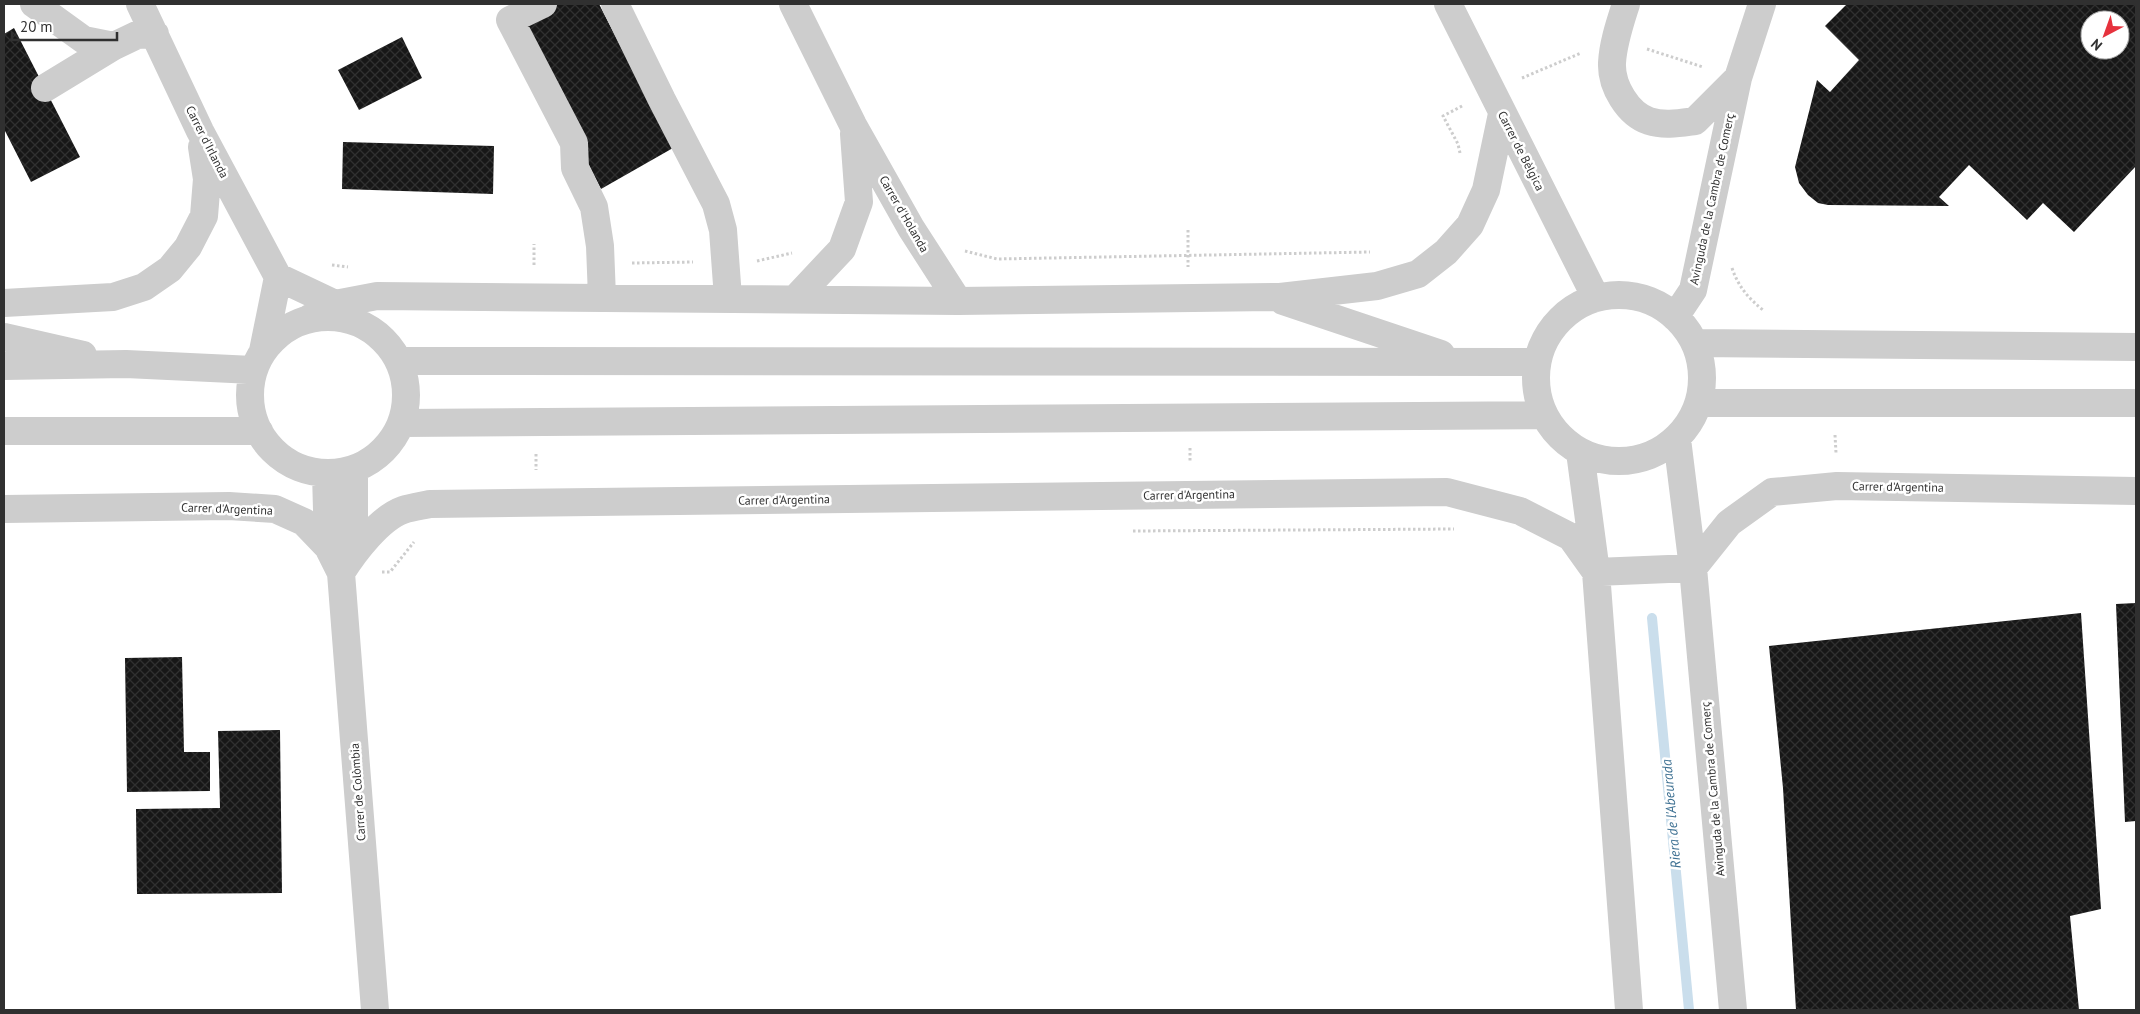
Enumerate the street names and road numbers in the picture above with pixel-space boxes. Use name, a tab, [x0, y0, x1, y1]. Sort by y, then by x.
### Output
street label: Carrer d'Irlanda	[183, 103, 232, 181]
street label: Carrer de Bèlgica	[1495, 108, 1548, 193]
street label: Avinguda de la Cambra de Comerç	[1686, 111, 1737, 286]
street label: Carrer d'Holanda	[876, 173, 932, 255]
street label: Carrer d'Argentina	[1852, 478, 1944, 495]
street label: Carrer d'Argentina	[1143, 486, 1235, 503]
street label: Carrer d'Argentina	[738, 491, 830, 508]
street label: Carrer d'Argentina	[181, 499, 273, 518]
street label: Avinguda de la Cambra de Comerç	[1697, 701, 1728, 877]
street label: Carrer de Colòmbia	[347, 743, 368, 841]

